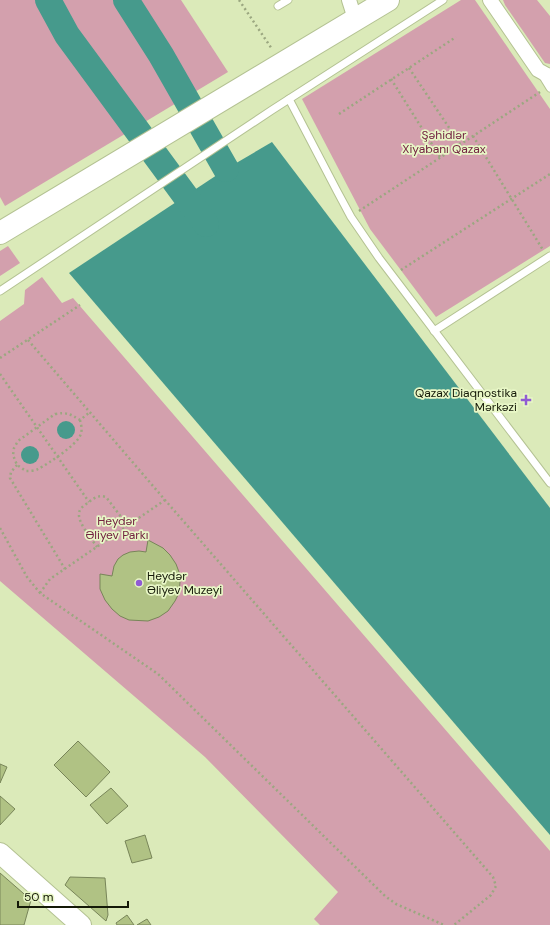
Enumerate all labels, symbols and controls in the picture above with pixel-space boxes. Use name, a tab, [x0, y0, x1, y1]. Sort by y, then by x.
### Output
park label: Şəhidlər Xiyabanı Qazax	[402, 127, 486, 157]
place label: Qazax Diaqnostika Mərkəzi	[415, 385, 517, 415]
marker: Qazax Diaqnostika Mərkəzi	[520, 394, 532, 406]
park label: Heydər Əliyev Parkı	[85, 513, 149, 543]
place label: Heydər Əliyev Muzeyi	[147, 568, 222, 598]
marker: Heydər Əliyev Muzeyi	[134, 578, 144, 588]
scale bar	[18, 883, 128, 909]
text: 50 m	[24, 889, 53, 905]

